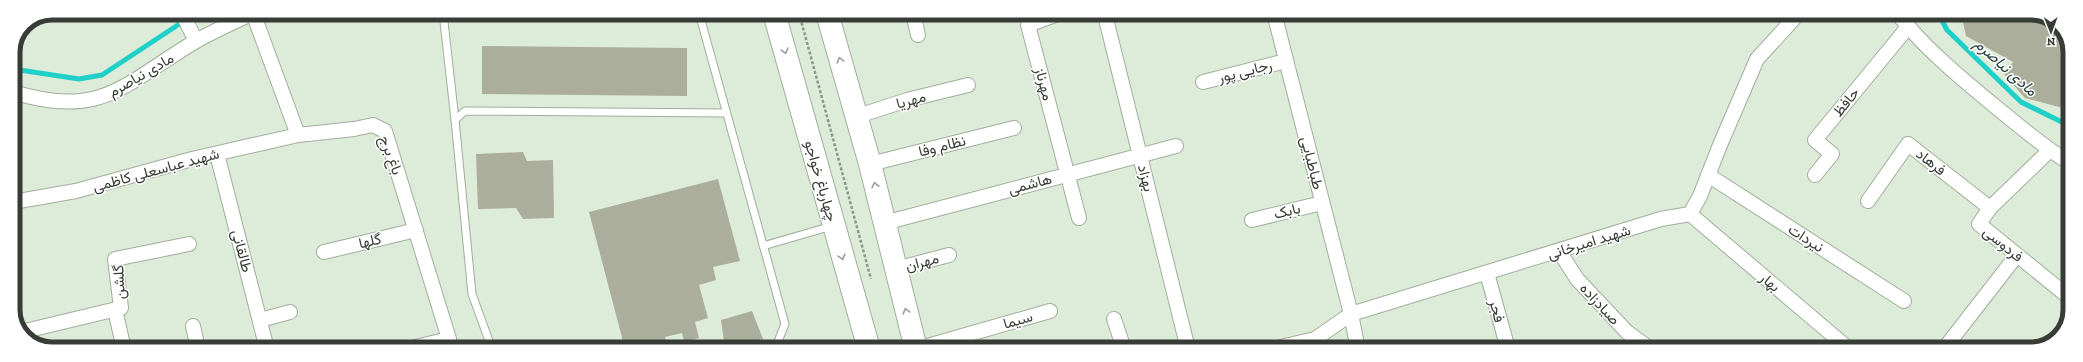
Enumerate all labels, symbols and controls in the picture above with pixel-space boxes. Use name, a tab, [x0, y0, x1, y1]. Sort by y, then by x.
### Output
north arrow	[2031, 12, 2071, 52]
water label: مادی نیاصرم	[1969, 33, 2042, 101]
text: N	[2046, 35, 2055, 48]
one-way arrow	[780, 47, 788, 54]
street label: مادی نیاصرم	[105, 49, 178, 102]
street label: رجایی پور	[1215, 56, 1274, 88]
one-way arrow	[836, 57, 845, 64]
street label: مهرناز	[1031, 64, 1057, 103]
street label: حافظ	[1829, 84, 1863, 120]
street label: مهریا	[894, 87, 928, 113]
street label: نظام وفا	[916, 131, 968, 162]
street label: باغ برج	[374, 133, 406, 178]
street label: طباطبایی	[1296, 134, 1327, 192]
street label: چهارباغ خواجو	[799, 138, 841, 224]
street label: شهید عباسعلی کاظمی	[91, 144, 222, 197]
street label: فرهاد	[1912, 145, 1950, 179]
street label: بهزاد	[1134, 163, 1158, 193]
street label: هاشمی	[1006, 170, 1054, 199]
one-way arrow	[871, 182, 879, 188]
street label: بابک	[1272, 199, 1302, 223]
street label: نیردات	[1785, 220, 1827, 256]
street label: شهید امیرخانی	[1545, 221, 1633, 264]
street label: فردوسی	[1978, 222, 2027, 267]
street label: طالقانی	[227, 228, 256, 275]
street label: گلها	[357, 230, 383, 252]
street label: مهران	[903, 249, 941, 275]
one-way arrow	[838, 253, 846, 260]
street label: گلشن	[109, 264, 130, 300]
street label: بهار	[1755, 268, 1784, 296]
street label: صیادزاده	[1576, 279, 1624, 329]
street label: فجر	[1485, 297, 1509, 325]
street label: سیما	[1001, 307, 1035, 333]
one-way arrow	[903, 308, 911, 314]

